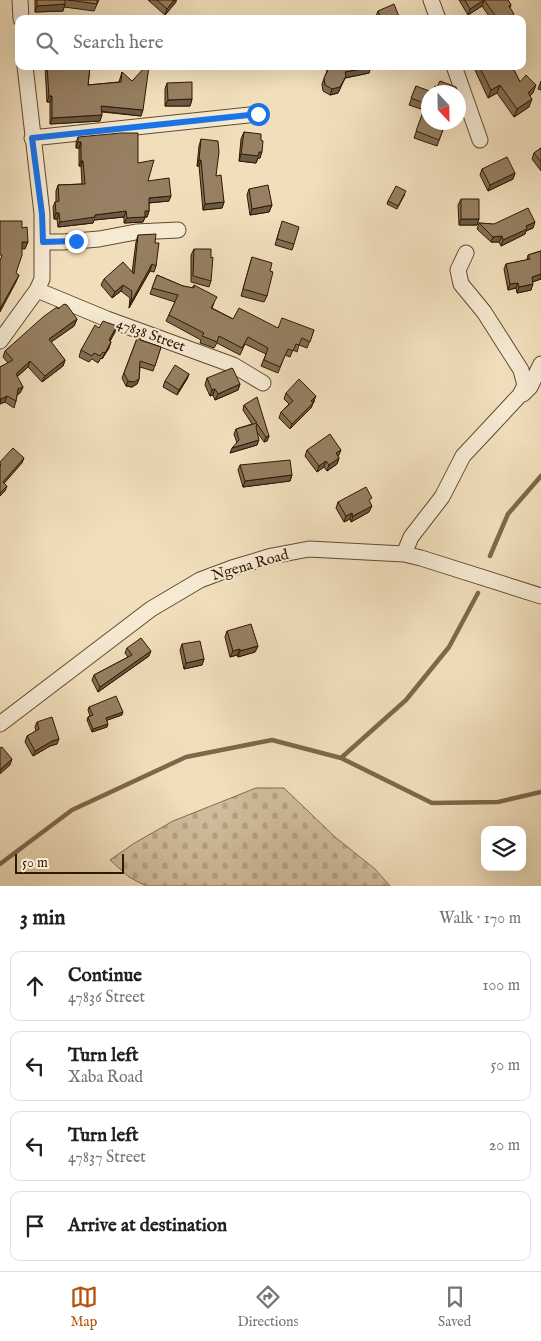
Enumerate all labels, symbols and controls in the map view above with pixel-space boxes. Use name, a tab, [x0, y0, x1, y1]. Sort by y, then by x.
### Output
search box	[15, 15, 526, 70]
icon: search	[33, 29, 61, 57]
text: Search here	[73, 31, 164, 55]
north arrow	[421, 85, 466, 130]
route start	[247, 103, 270, 126]
route end	[65, 230, 88, 253]
street label: 47838 Street	[114, 314, 188, 356]
street label: Ngena Road	[209, 545, 292, 585]
map controls	[481, 826, 526, 871]
button: layers	[481, 826, 526, 871]
scale bar	[15, 851, 124, 874]
text: 50 m	[22, 854, 48, 872]
text: 3 min	[20, 905, 65, 932]
text: Walk · 170 m	[439, 909, 521, 929]
text: Continue	[68, 964, 142, 988]
icon: ahead	[21, 972, 49, 1000]
text: 100 m	[483, 976, 520, 996]
text: 47836 Street	[68, 988, 145, 1008]
text: Turn left	[68, 1044, 139, 1068]
icon: left	[21, 1052, 49, 1080]
text: 50 m	[491, 1056, 520, 1076]
text: Xaba Road	[68, 1068, 143, 1088]
text: Turn left	[68, 1124, 139, 1148]
icon: left	[21, 1132, 49, 1160]
text: 20 m	[489, 1136, 520, 1156]
text: 47837 Street	[68, 1148, 146, 1168]
icon: arrive	[21, 1212, 49, 1240]
text: Arrive at destination	[68, 1214, 227, 1238]
tab: Map	[70, 1283, 98, 1331]
tab: Directions	[237, 1283, 298, 1331]
tab: Saved	[438, 1283, 471, 1331]

